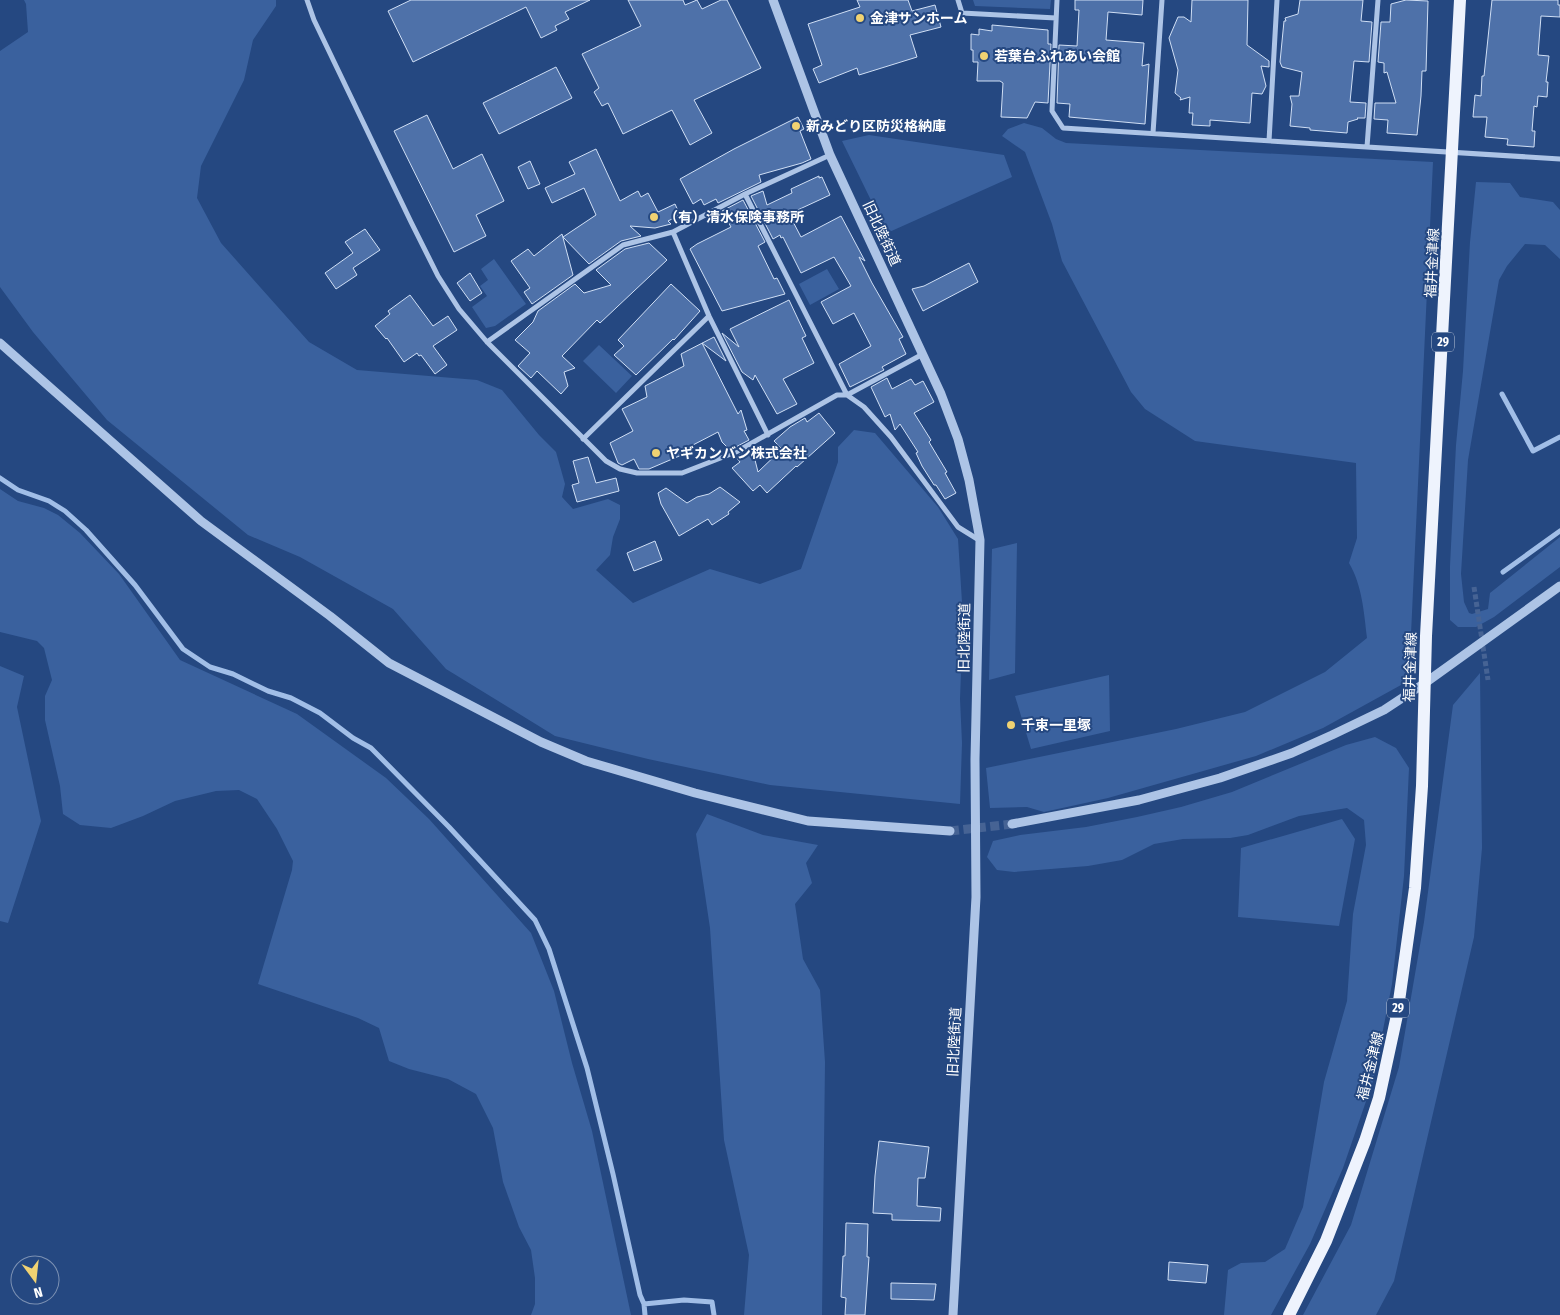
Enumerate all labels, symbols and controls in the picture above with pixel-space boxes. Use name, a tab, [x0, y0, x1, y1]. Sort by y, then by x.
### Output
place label: 金津サンホーム	[870, 10, 968, 27]
marker: 金津サンホーム	[854, 12, 866, 24]
place label: 若葉台ふれあい会館	[994, 48, 1120, 65]
marker: 若葉台ふれあい会館	[978, 50, 990, 62]
place label: 新みどり区防災格納庫	[806, 118, 946, 135]
marker: 新みどり区防災格納庫	[790, 120, 802, 132]
street label: 旧北陸街道	[859, 198, 904, 269]
place label: （有）清水保険事務所	[664, 209, 804, 226]
marker: （有）清水保険事務所	[648, 211, 660, 223]
street label: 福井金津線	[1422, 228, 1443, 298]
road number: 29	[1432, 332, 1454, 352]
place label: ヤギカンバン株式会社	[666, 445, 807, 462]
marker: ヤギカンバン株式会社	[650, 447, 662, 459]
street label: 旧北陸街道	[955, 603, 974, 673]
street label: 福井金津線	[1401, 632, 1420, 702]
place label: 千束一里塚	[1021, 717, 1091, 734]
marker: 千束一里塚	[1005, 719, 1017, 731]
road number: 29	[1387, 998, 1409, 1018]
street label: 旧北陸街道	[944, 1007, 965, 1077]
street label: 福井金津線	[1354, 1030, 1387, 1102]
north arrow	[10, 1255, 60, 1305]
text: N	[32, 1283, 44, 1301]

